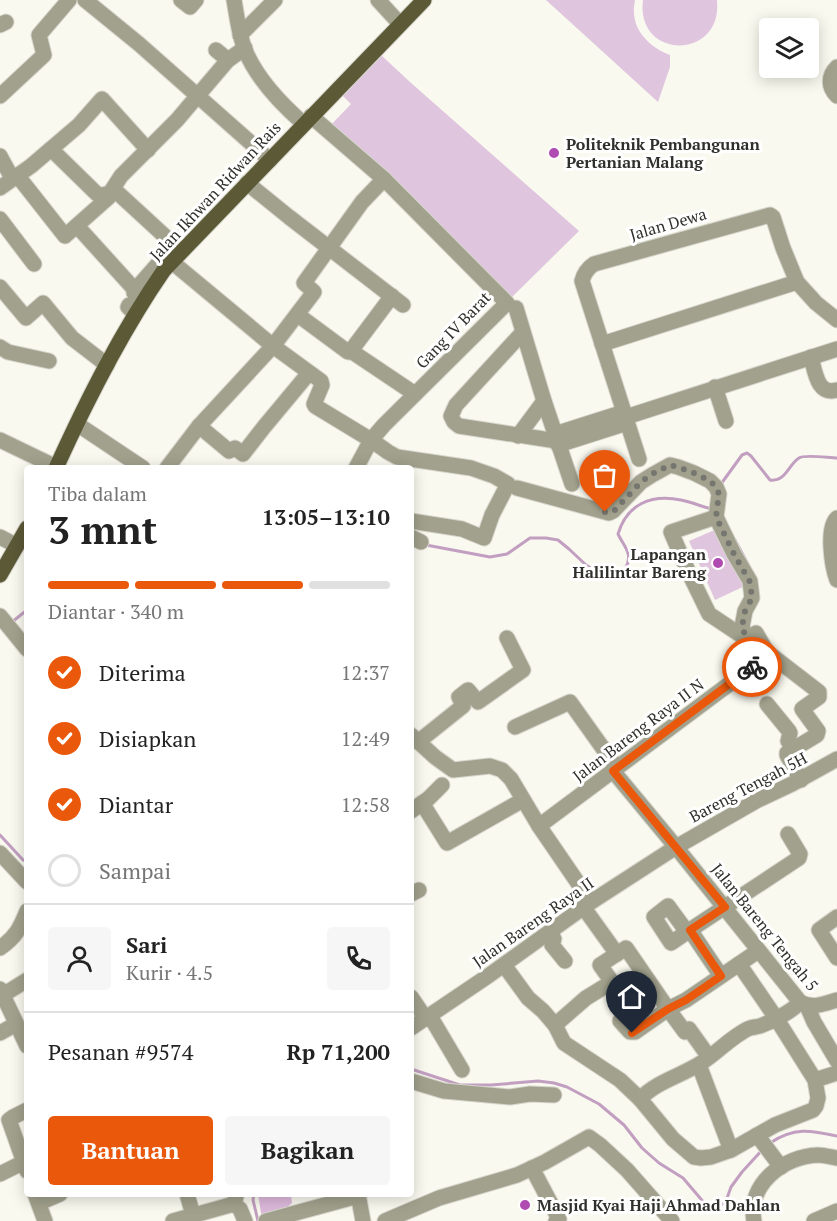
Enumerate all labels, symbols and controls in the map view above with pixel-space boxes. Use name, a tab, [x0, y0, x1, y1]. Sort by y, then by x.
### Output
map controls	[759, 18, 819, 78]
button: layers	[759, 18, 819, 78]
street label: Jalan Ikhwan Ridwan Rais	[144, 116, 286, 266]
place label: Politeknik Pembangunan Pertanian Malang	[566, 133, 760, 173]
marker: Politeknik Pembangunan Pertanian Malang	[547, 146, 561, 160]
street label: Jalan Dewa	[627, 203, 709, 245]
street label: Gang IV Barat	[411, 287, 495, 373]
pin	[579, 450, 630, 512]
icon: bag	[588, 459, 621, 492]
text: Tiba dalam	[48, 480, 147, 507]
text: 13:05–13:10	[262, 502, 390, 531]
text: 3 mnt	[48, 503, 157, 555]
place label: Lapangan Halilintar Bareng	[573, 543, 707, 583]
marker: Lapangan Halilintar Bareng	[711, 556, 725, 570]
text: Diantar · 340 m	[48, 598, 184, 625]
courier	[722, 637, 782, 697]
icon: bike	[736, 651, 769, 684]
icon: check	[48, 656, 81, 689]
text: Diterima	[99, 658, 186, 687]
text: 12:37	[341, 659, 390, 686]
street label: Jalan Bareng Raya II N	[568, 673, 708, 787]
icon: check	[48, 722, 81, 755]
text: Disiapkan	[99, 724, 196, 753]
text: 12:49	[341, 725, 390, 752]
street label: Bareng Tengah 5H	[685, 747, 811, 827]
icon: check	[48, 788, 81, 821]
text: Diantar	[99, 790, 173, 819]
text: 12:58	[341, 791, 390, 818]
text: Sampai	[99, 856, 171, 885]
street label: Jalan Bareng Tengah 5	[707, 858, 823, 996]
street label: Jalan Bareng Raya II	[468, 872, 598, 972]
button: person	[48, 927, 111, 990]
button: phone	[327, 927, 390, 990]
text: Sari	[126, 930, 167, 959]
text: Kurir · 4.5	[126, 959, 213, 986]
pin	[606, 971, 657, 1033]
icon: home	[615, 980, 648, 1013]
text: Pesanan #9574	[48, 1037, 193, 1066]
text: Rp 71,200	[286, 1037, 390, 1066]
button: Bantuan	[48, 1116, 213, 1185]
button: Bagikan	[225, 1116, 390, 1185]
place label: Masjid Kyai Haji Ahmad Dahlan	[537, 1194, 781, 1216]
marker: Masjid Kyai Haji Ahmad Dahlan	[518, 1198, 532, 1212]

